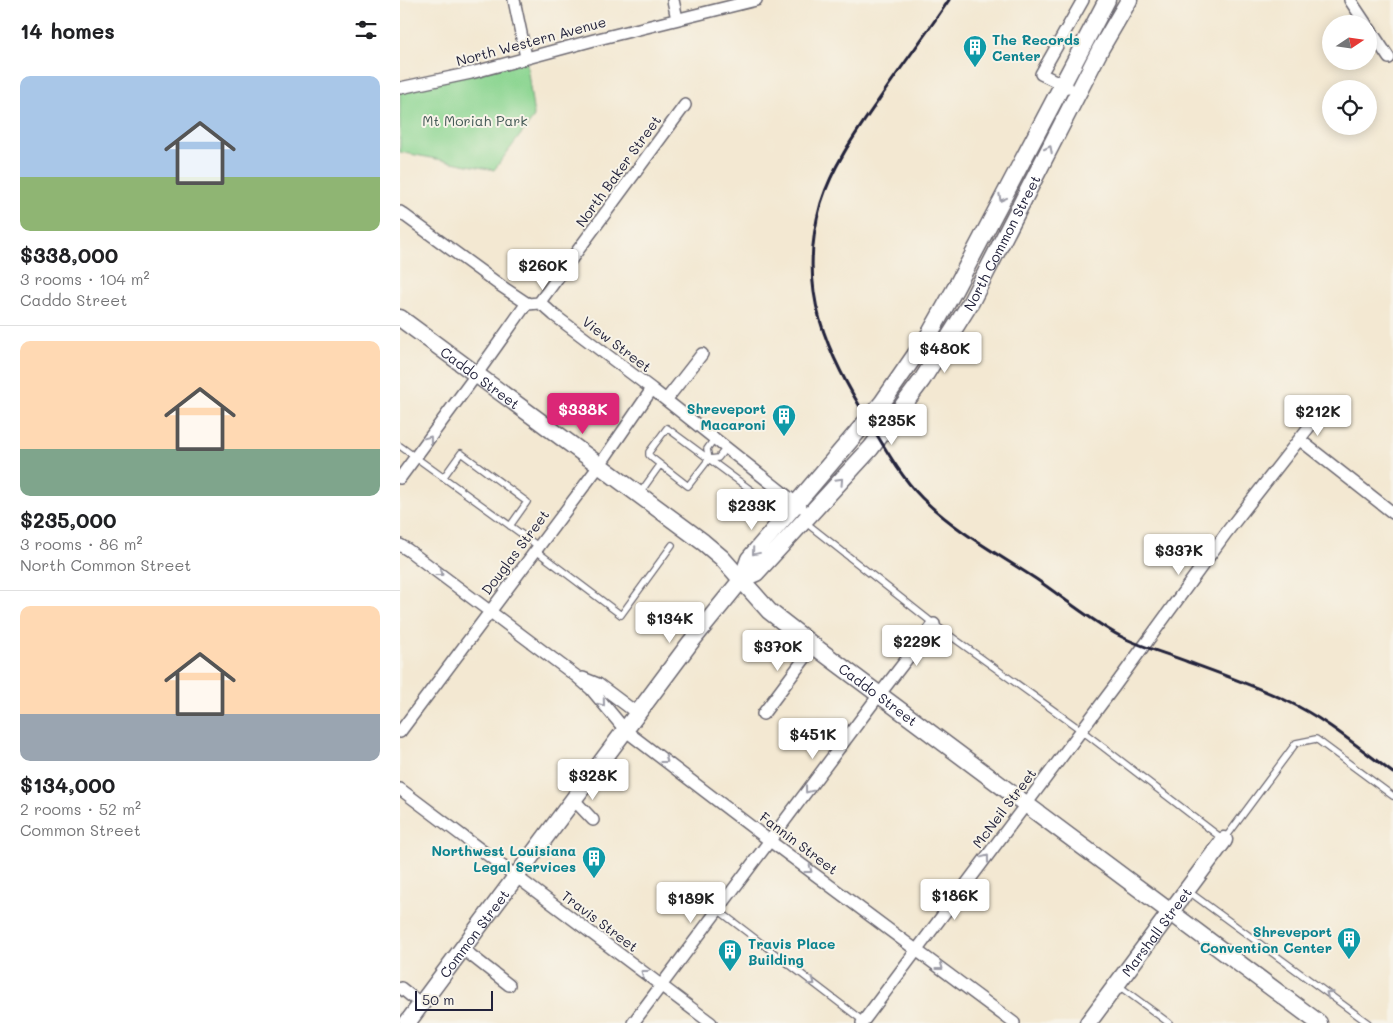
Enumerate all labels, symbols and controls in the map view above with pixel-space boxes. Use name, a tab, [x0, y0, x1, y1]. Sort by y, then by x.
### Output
street label: North Western Avenue	[454, 12, 608, 70]
north arrow	[1322, 15, 1378, 70]
map controls	[1322, 15, 1377, 135]
icon: filters	[352, 16, 380, 44]
text: 14 homes	[20, 17, 115, 44]
place label: The Records Center	[992, 30, 1080, 65]
building icon: The Records Center	[962, 34, 988, 68]
button: locate	[1322, 80, 1377, 135]
icon: home	[155, 108, 245, 198]
park label: Mt Moriah Park	[422, 111, 528, 130]
street label: North Baker Street	[571, 111, 665, 231]
one-way arrow	[1043, 146, 1053, 155]
street label: North Common Street	[959, 171, 1044, 314]
one-way arrow	[998, 193, 1008, 202]
text: $338,000	[20, 241, 118, 268]
pin: $260K	[508, 248, 578, 291]
text: $260K	[518, 254, 568, 275]
text: 3 rooms · 104 m²	[20, 268, 150, 289]
text: Caddo Street	[20, 289, 127, 310]
street label: View Street	[579, 312, 655, 376]
pin: $480K	[910, 332, 980, 374]
text: $480K	[920, 337, 970, 358]
street label: Caddo Street	[437, 342, 524, 413]
icon: home	[155, 374, 245, 464]
pin: $338K	[548, 392, 618, 435]
pin: $212K	[1283, 394, 1353, 437]
text: $338K	[558, 398, 608, 419]
place label: Shreveport Macaroni	[687, 399, 766, 434]
text: $212K	[1295, 400, 1341, 421]
building icon: Shreveport Macaroni	[771, 403, 797, 437]
pin: $235K	[857, 404, 927, 446]
text: $235K	[868, 409, 916, 430]
one-way arrow	[423, 435, 432, 445]
one-way arrow	[834, 478, 843, 487]
pin: $233K	[717, 488, 787, 531]
text: $233K	[728, 494, 776, 515]
text: $235,000	[20, 506, 117, 533]
street label: Douglas Street	[477, 506, 553, 598]
text: 3 rooms · 86 m²	[20, 533, 143, 554]
pin: $337K	[1144, 534, 1214, 576]
text: $337K	[1155, 539, 1203, 560]
one-way arrow	[751, 547, 760, 556]
text: North Common Street	[20, 554, 191, 575]
one-way arrow	[434, 568, 443, 576]
pin: $134K	[635, 602, 705, 644]
text: $134K	[646, 607, 694, 628]
pin: $229K	[882, 624, 952, 667]
pin: $370K	[743, 630, 813, 672]
text: $229K	[893, 630, 941, 651]
text: $370K	[753, 635, 803, 656]
icon: home	[155, 639, 245, 729]
street label: Caddo Street	[835, 658, 922, 730]
one-way arrow	[596, 697, 604, 706]
pin: $451K	[778, 718, 848, 760]
text: $451K	[790, 723, 837, 744]
one-way arrow	[659, 755, 668, 763]
pin: $328K	[558, 758, 628, 801]
text: $328K	[569, 764, 617, 785]
street label: McNeil Street	[968, 764, 1040, 852]
text: $134,000	[20, 771, 115, 798]
one-way arrow	[805, 784, 814, 794]
text: 2 rooms · 52 m²	[20, 798, 141, 819]
street label: Fannin Street	[756, 807, 842, 879]
text: Common Street	[20, 819, 141, 840]
place label: Northwest Louisiana Legal Services	[431, 841, 576, 876]
building icon: Northwest Louisiana Legal Services	[581, 845, 607, 879]
one-way arrow	[980, 855, 988, 864]
one-way arrow	[803, 864, 813, 873]
pin: $186K	[920, 878, 990, 921]
pin: $189K	[656, 882, 726, 924]
street label: Marshall Street	[1117, 883, 1195, 980]
text: $186K	[931, 884, 979, 905]
street label: Common Street	[435, 885, 513, 981]
street label: Travis Street	[558, 886, 642, 956]
text: $189K	[667, 887, 715, 908]
place label: Shreveport Convention Center	[1200, 922, 1332, 957]
building icon: Shreveport Convention Center	[1336, 926, 1362, 960]
place label: Travis Place Building	[748, 934, 835, 969]
building icon: Travis Place Building	[717, 938, 743, 972]
one-way arrow	[934, 961, 944, 970]
one-way arrow	[640, 970, 650, 979]
one-way arrow	[806, 976, 816, 985]
scale bar	[415, 988, 492, 1011]
text: 50 m	[422, 990, 454, 1009]
one-way arrow	[1325, 991, 1335, 1000]

